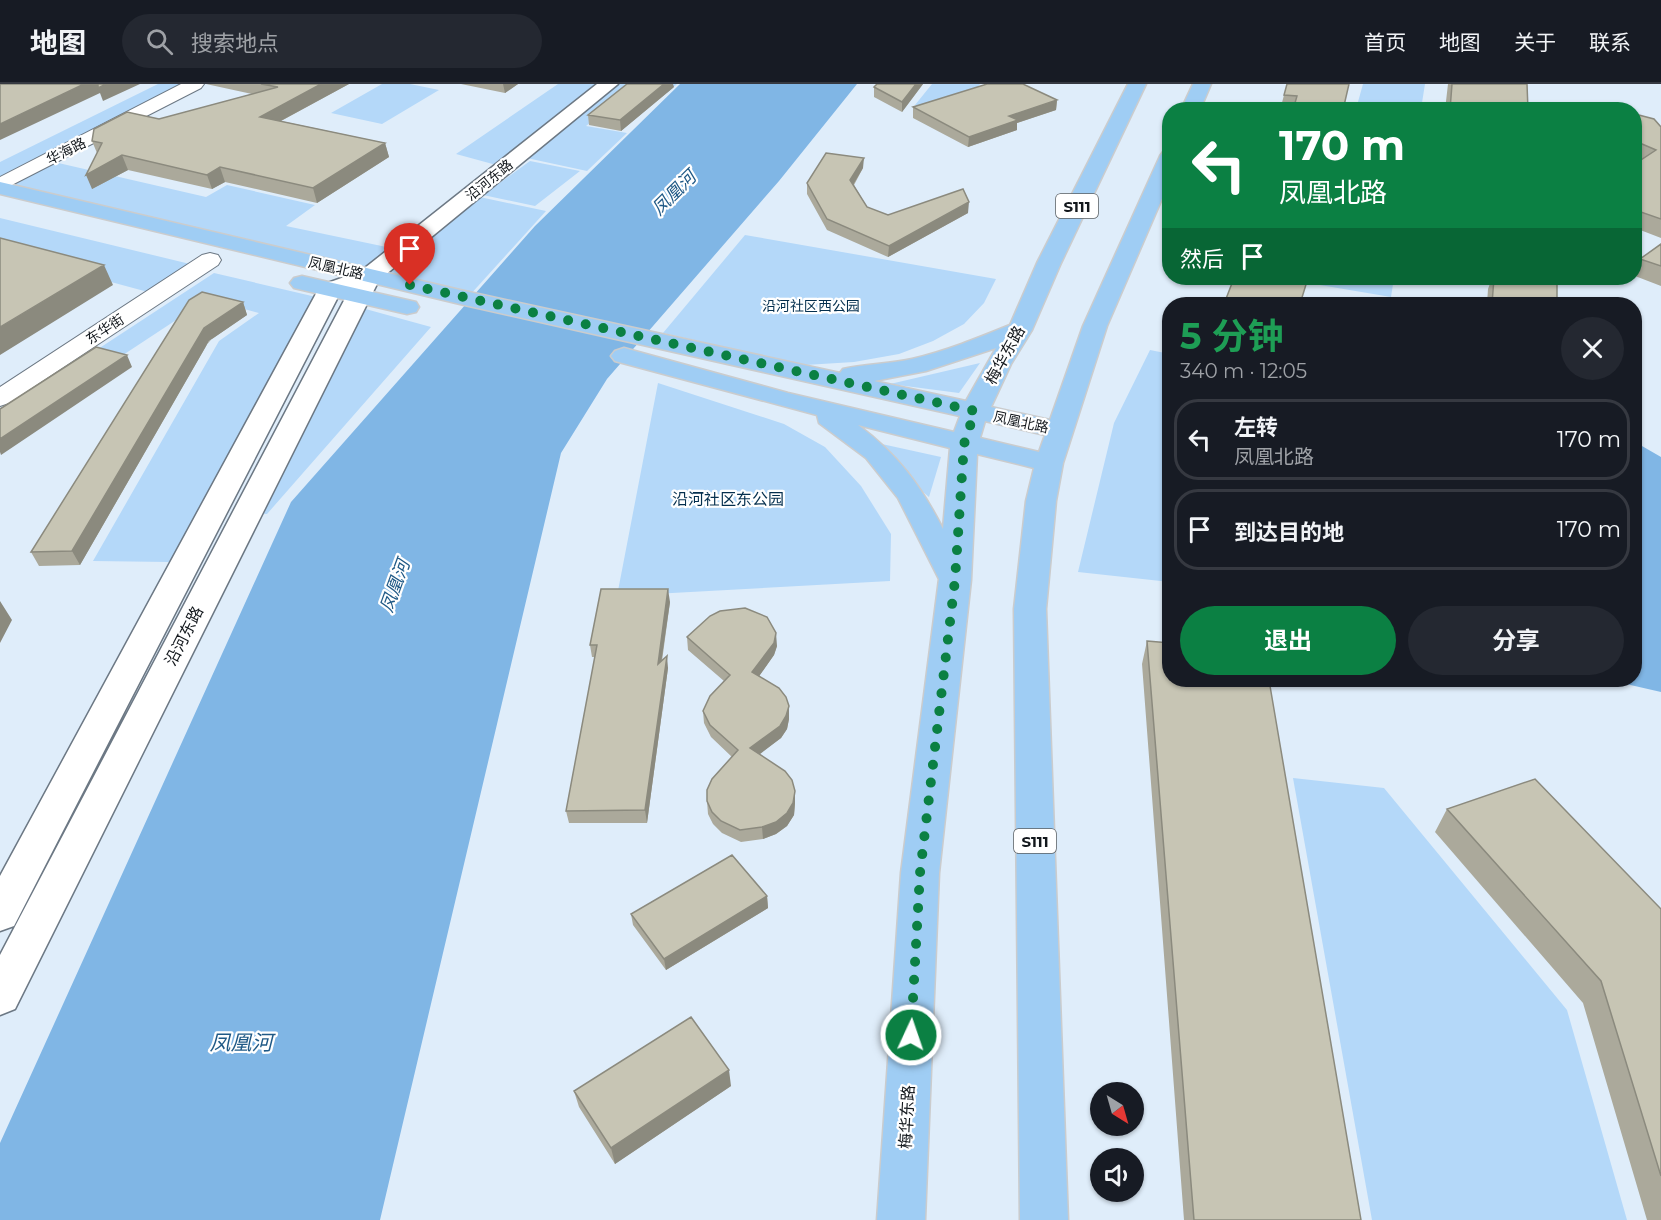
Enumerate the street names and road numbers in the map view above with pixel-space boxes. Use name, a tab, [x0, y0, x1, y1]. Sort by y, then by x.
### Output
street label: 华海路	[43, 133, 89, 169]
street label: 沿河东路	[462, 155, 516, 205]
road number: S111	[1056, 194, 1098, 218]
street label: 凤凰北路	[307, 253, 365, 283]
street label: 东华街	[82, 310, 128, 348]
street label: 梅华东路	[981, 322, 1029, 388]
street label: 凤凰北路	[992, 407, 1050, 437]
street label: 沿河东路	[161, 603, 207, 669]
road number: S111	[1014, 829, 1056, 853]
street label: 梅华东路	[896, 1085, 918, 1149]

